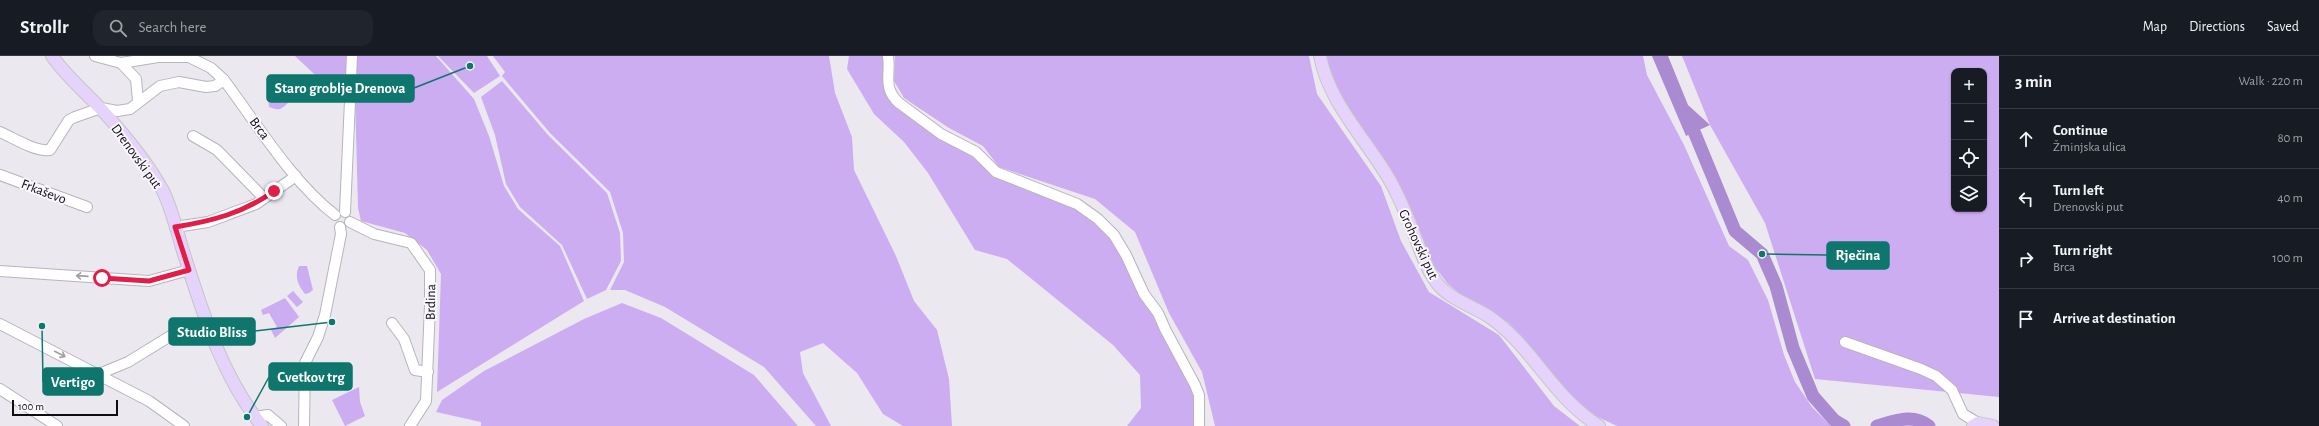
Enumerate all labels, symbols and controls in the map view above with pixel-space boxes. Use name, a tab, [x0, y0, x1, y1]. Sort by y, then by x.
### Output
search box	[93, 10, 373, 46]
icon: search	[107, 17, 129, 39]
text: Strollr	[20, 18, 69, 37]
text: Search here	[139, 20, 206, 35]
text: Map	[2143, 20, 2167, 34]
text: Directions	[2189, 20, 2245, 34]
text: Saved	[2267, 20, 2299, 34]
map controls	[1951, 68, 1987, 212]
button: +	[1951, 68, 1987, 104]
text: 3 min	[2015, 73, 2052, 90]
callout: Staro groblje Drenova	[267, 75, 414, 102]
text: Walk · 220 m	[2238, 75, 2303, 88]
text: Staro groblje Drenova	[274, 81, 406, 96]
button: −	[1951, 104, 1987, 140]
street label: Brca	[247, 115, 272, 143]
street label: Drenovski put	[108, 122, 164, 192]
text: Continue	[2053, 123, 2108, 138]
icon: ahead	[2015, 128, 2037, 150]
text: 80 m	[2277, 132, 2303, 145]
button: locate	[1951, 140, 1987, 176]
text: Žminjska ulica	[2053, 141, 2126, 154]
button: layers	[1951, 176, 1987, 212]
street label: Frkaševo	[19, 177, 68, 207]
route end	[265, 182, 283, 200]
text: Turn left	[2053, 183, 2104, 198]
icon: left	[2015, 188, 2037, 210]
text: 40 m	[2277, 192, 2303, 205]
text: Drenovski put	[2053, 201, 2123, 214]
street label: Grohovski put	[1396, 207, 1441, 282]
callout: Rječina	[1827, 242, 1889, 269]
text: Turn right	[2053, 243, 2112, 258]
text: Rječina	[1835, 248, 1881, 263]
icon: right	[2015, 248, 2037, 270]
text: 100 m	[2272, 252, 2303, 265]
text: Brca	[2053, 261, 2075, 274]
route start	[93, 269, 111, 287]
one-way arrow	[76, 273, 89, 280]
street label: Brdina	[424, 283, 438, 320]
icon: arrive	[2015, 308, 2037, 330]
text: Arrive at destination	[2053, 311, 2176, 326]
callout: Studio Bliss	[169, 318, 255, 345]
text: Studio Bliss	[177, 325, 247, 340]
one-way arrow	[54, 351, 66, 359]
callout: Cvetkov trg	[269, 363, 352, 390]
callout: Vertigo	[43, 368, 103, 395]
text: Cvetkov trg	[277, 370, 345, 385]
text: Vertigo	[51, 375, 95, 390]
scale bar	[12, 398, 118, 417]
text: 100 m	[18, 401, 44, 412]

